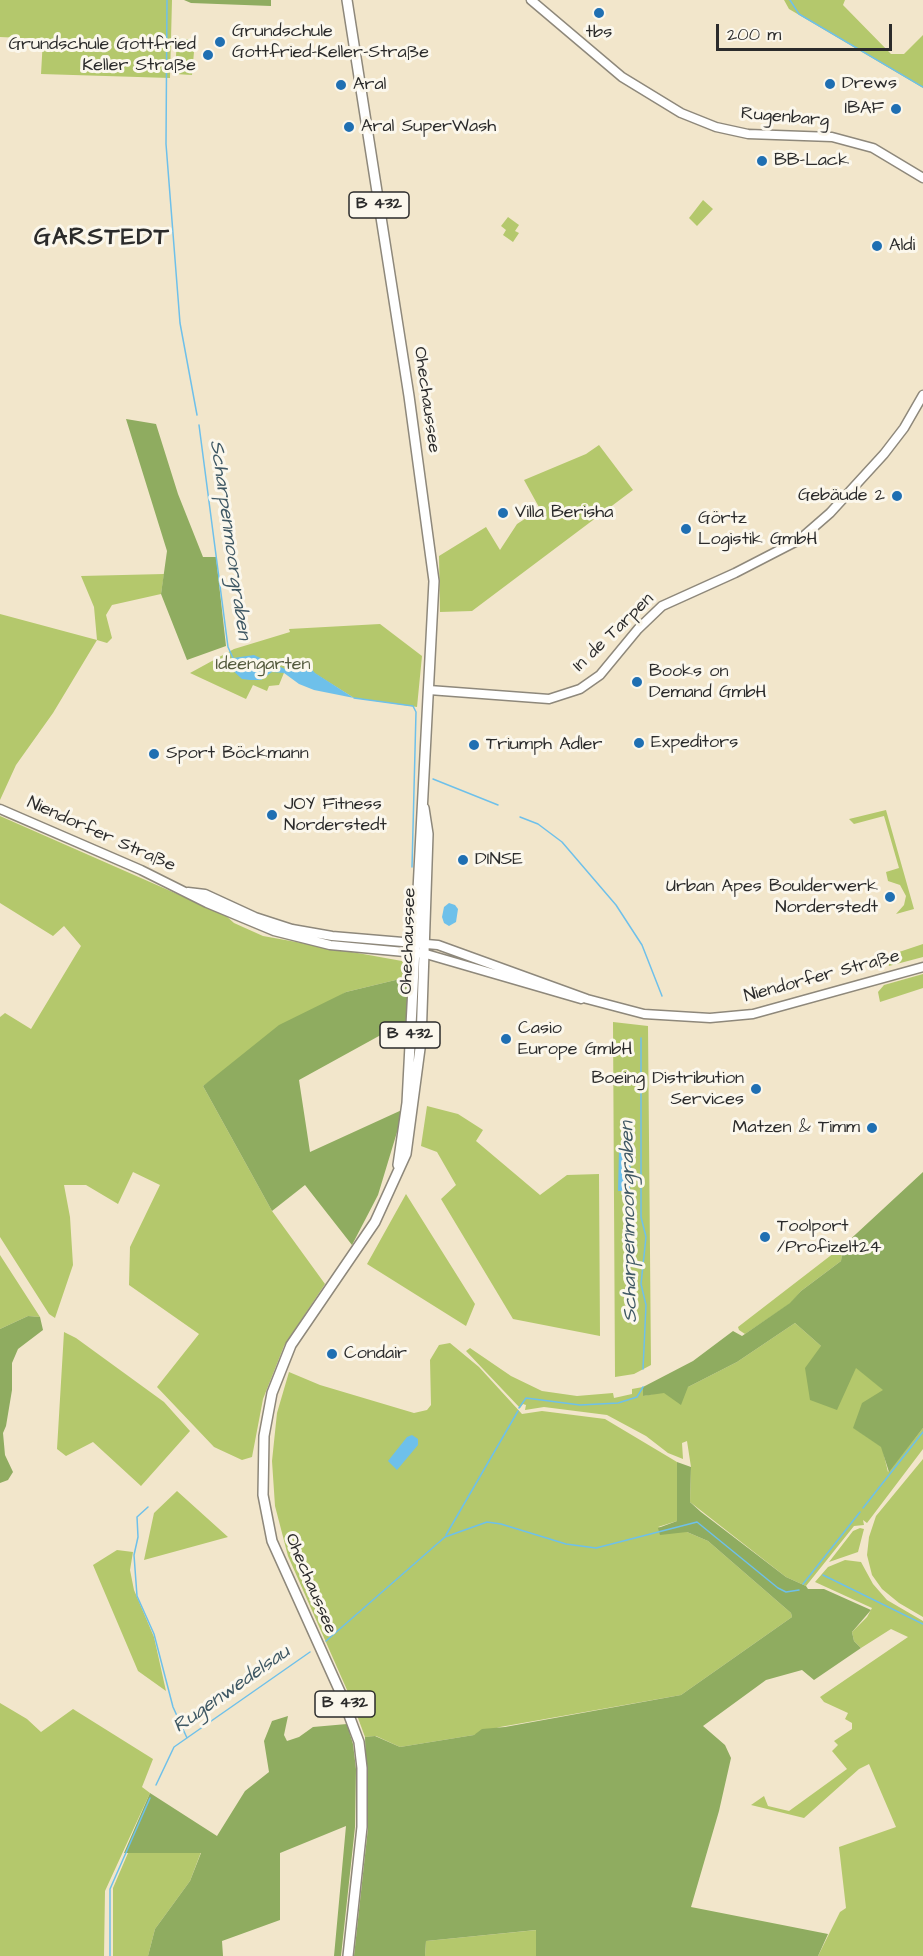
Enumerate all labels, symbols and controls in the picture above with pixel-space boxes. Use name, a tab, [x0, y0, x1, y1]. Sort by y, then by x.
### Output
marker: tbs	[592, 6, 606, 20]
scale bar	[719, 12, 894, 50]
place label: Grundschule Gottfried-Keller-Straße	[232, 21, 429, 63]
place label: tbs	[586, 22, 612, 44]
text: 200 m	[727, 22, 781, 47]
place label: Grundschule Gottfried Keller Straße	[9, 34, 196, 76]
marker: Grundschule Gottfried-Keller-Straße	[213, 35, 227, 49]
marker: Grundschule Gottfried Keller Straße	[201, 48, 215, 62]
place label: Drews	[842, 73, 897, 95]
place label: Aral	[353, 74, 386, 96]
marker: Drews	[823, 77, 837, 91]
marker: Aral	[334, 78, 348, 92]
place label: IBAF	[844, 98, 884, 120]
marker: IBAF	[889, 102, 903, 116]
street label: Rugenbarg	[740, 103, 830, 133]
place label: Aral SuperWash	[361, 116, 496, 138]
marker: Aral SuperWash	[342, 120, 356, 134]
place label: BB-Lack	[774, 150, 849, 172]
marker: BB-Lack	[755, 154, 769, 168]
road number: B 432	[349, 192, 409, 218]
district label: GARSTEDT	[34, 225, 170, 253]
place label: Aldi	[889, 235, 915, 257]
marker: Aldi	[870, 239, 884, 253]
street label: Ohechaussee	[408, 346, 444, 454]
water label: Scharpenmoorgraben	[203, 439, 255, 641]
place label: Gebäude 2	[798, 485, 885, 507]
marker: Gebäude 2	[890, 489, 904, 503]
place label: Villa Berisha	[515, 502, 613, 524]
marker: Villa Berisha	[496, 506, 510, 520]
place label: Görtz Logistik GmbH	[698, 508, 817, 550]
marker: Görtz Logistik GmbH	[679, 522, 693, 536]
street label: In de Tarpen	[569, 589, 659, 677]
park label: Ideengarten	[216, 654, 310, 676]
place label: Books on Demand GmbH	[649, 661, 766, 704]
marker: Books on Demand GmbH	[630, 675, 644, 689]
place label: Expeditors	[651, 732, 738, 754]
place label: Triumph Adler	[486, 734, 602, 756]
marker: Expeditors	[632, 736, 646, 750]
marker: Triumph Adler	[467, 738, 481, 752]
place label: Sport Böckmann	[166, 743, 309, 765]
marker: Sport Böckmann	[147, 747, 161, 761]
street label: Niendorfer Straße	[23, 793, 179, 877]
place label: JOY Fitness Norderstedt	[284, 794, 387, 836]
marker: JOY Fitness Norderstedt	[265, 808, 279, 822]
place label: DINSE	[475, 849, 523, 871]
marker: DINSE	[456, 853, 470, 867]
place label: Urban Apes Boulderwerk Norderstedt	[666, 876, 878, 918]
street label: Ohechaussee	[396, 887, 422, 995]
marker: Urban Apes Boulderwerk Norderstedt	[883, 890, 897, 904]
street label: Niendorfer Straße	[742, 946, 902, 1008]
place label: Casio Europe GmbH	[518, 1018, 632, 1060]
road number: B 432	[380, 1022, 440, 1048]
marker: Casio Europe GmbH	[499, 1032, 513, 1046]
place label: Boeing Distribution Services	[591, 1068, 744, 1110]
marker: Boeing Distribution Services	[749, 1082, 763, 1096]
place label: Matzen & Timm	[733, 1117, 860, 1139]
water label: Scharpenmoorgraben	[616, 1121, 644, 1323]
marker: Matzen & Timm	[865, 1121, 879, 1135]
place label: Toolport /Profizelt24	[777, 1216, 881, 1258]
marker: Toolport /Profizelt24	[758, 1230, 772, 1244]
place label: Condair	[344, 1343, 407, 1365]
marker: Condair	[325, 1347, 339, 1361]
street label: Ohechaussee	[279, 1531, 341, 1637]
water label: Rugenwedelsau	[169, 1641, 295, 1739]
road number: B 432	[315, 1691, 375, 1717]

